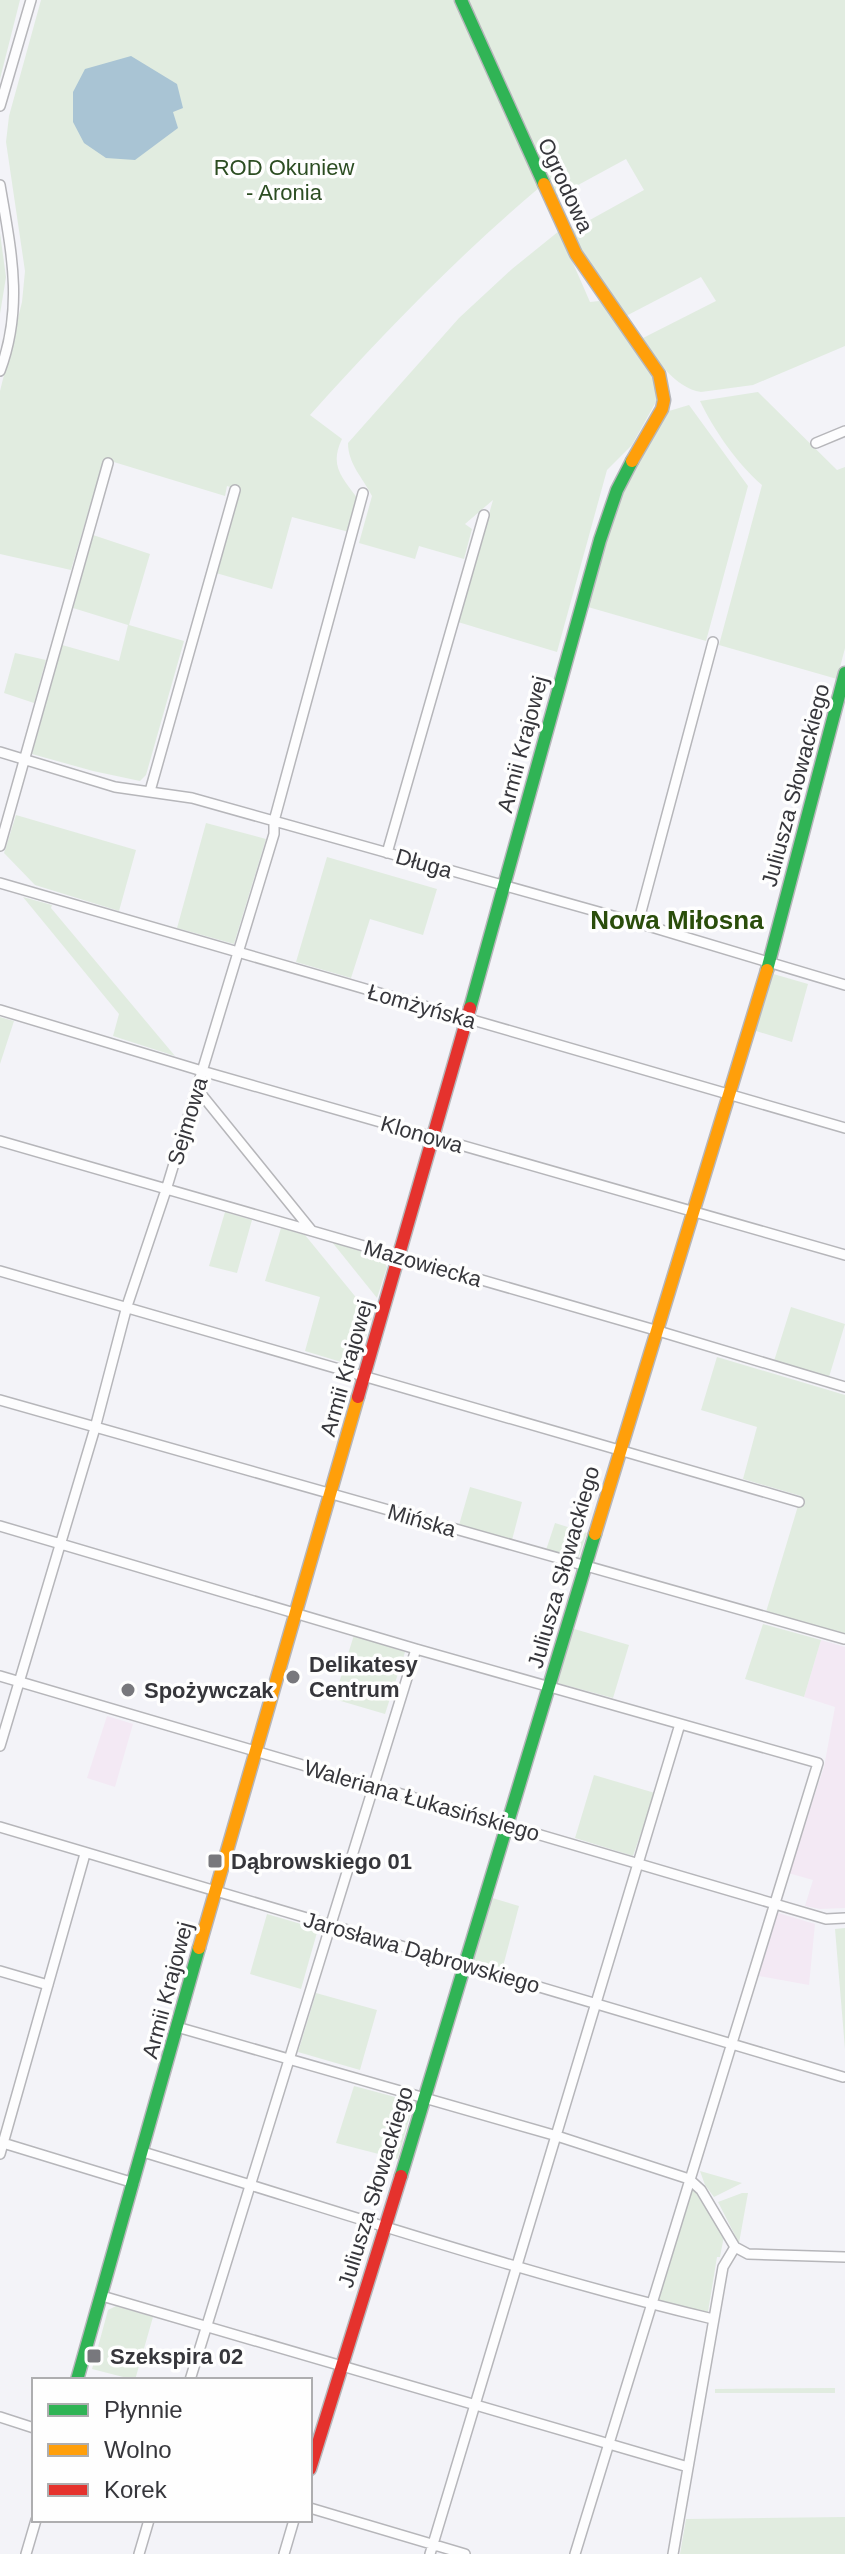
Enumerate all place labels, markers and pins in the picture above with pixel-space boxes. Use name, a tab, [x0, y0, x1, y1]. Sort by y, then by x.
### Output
place label: Delikatesy Centrum	[309, 1652, 419, 1702]
marker: Delikatesy Centrum	[284, 1668, 302, 1686]
place label: Spożywczak	[144, 1678, 274, 1703]
marker: Spożywczak	[119, 1681, 137, 1699]
place label: Dąbrowskiego 01	[231, 1849, 412, 1874]
marker: Dąbrowskiego 01	[206, 1852, 224, 1870]
place label: Szekspira 02	[110, 2344, 243, 2369]
marker: Szekspira 02	[85, 2347, 103, 2365]

